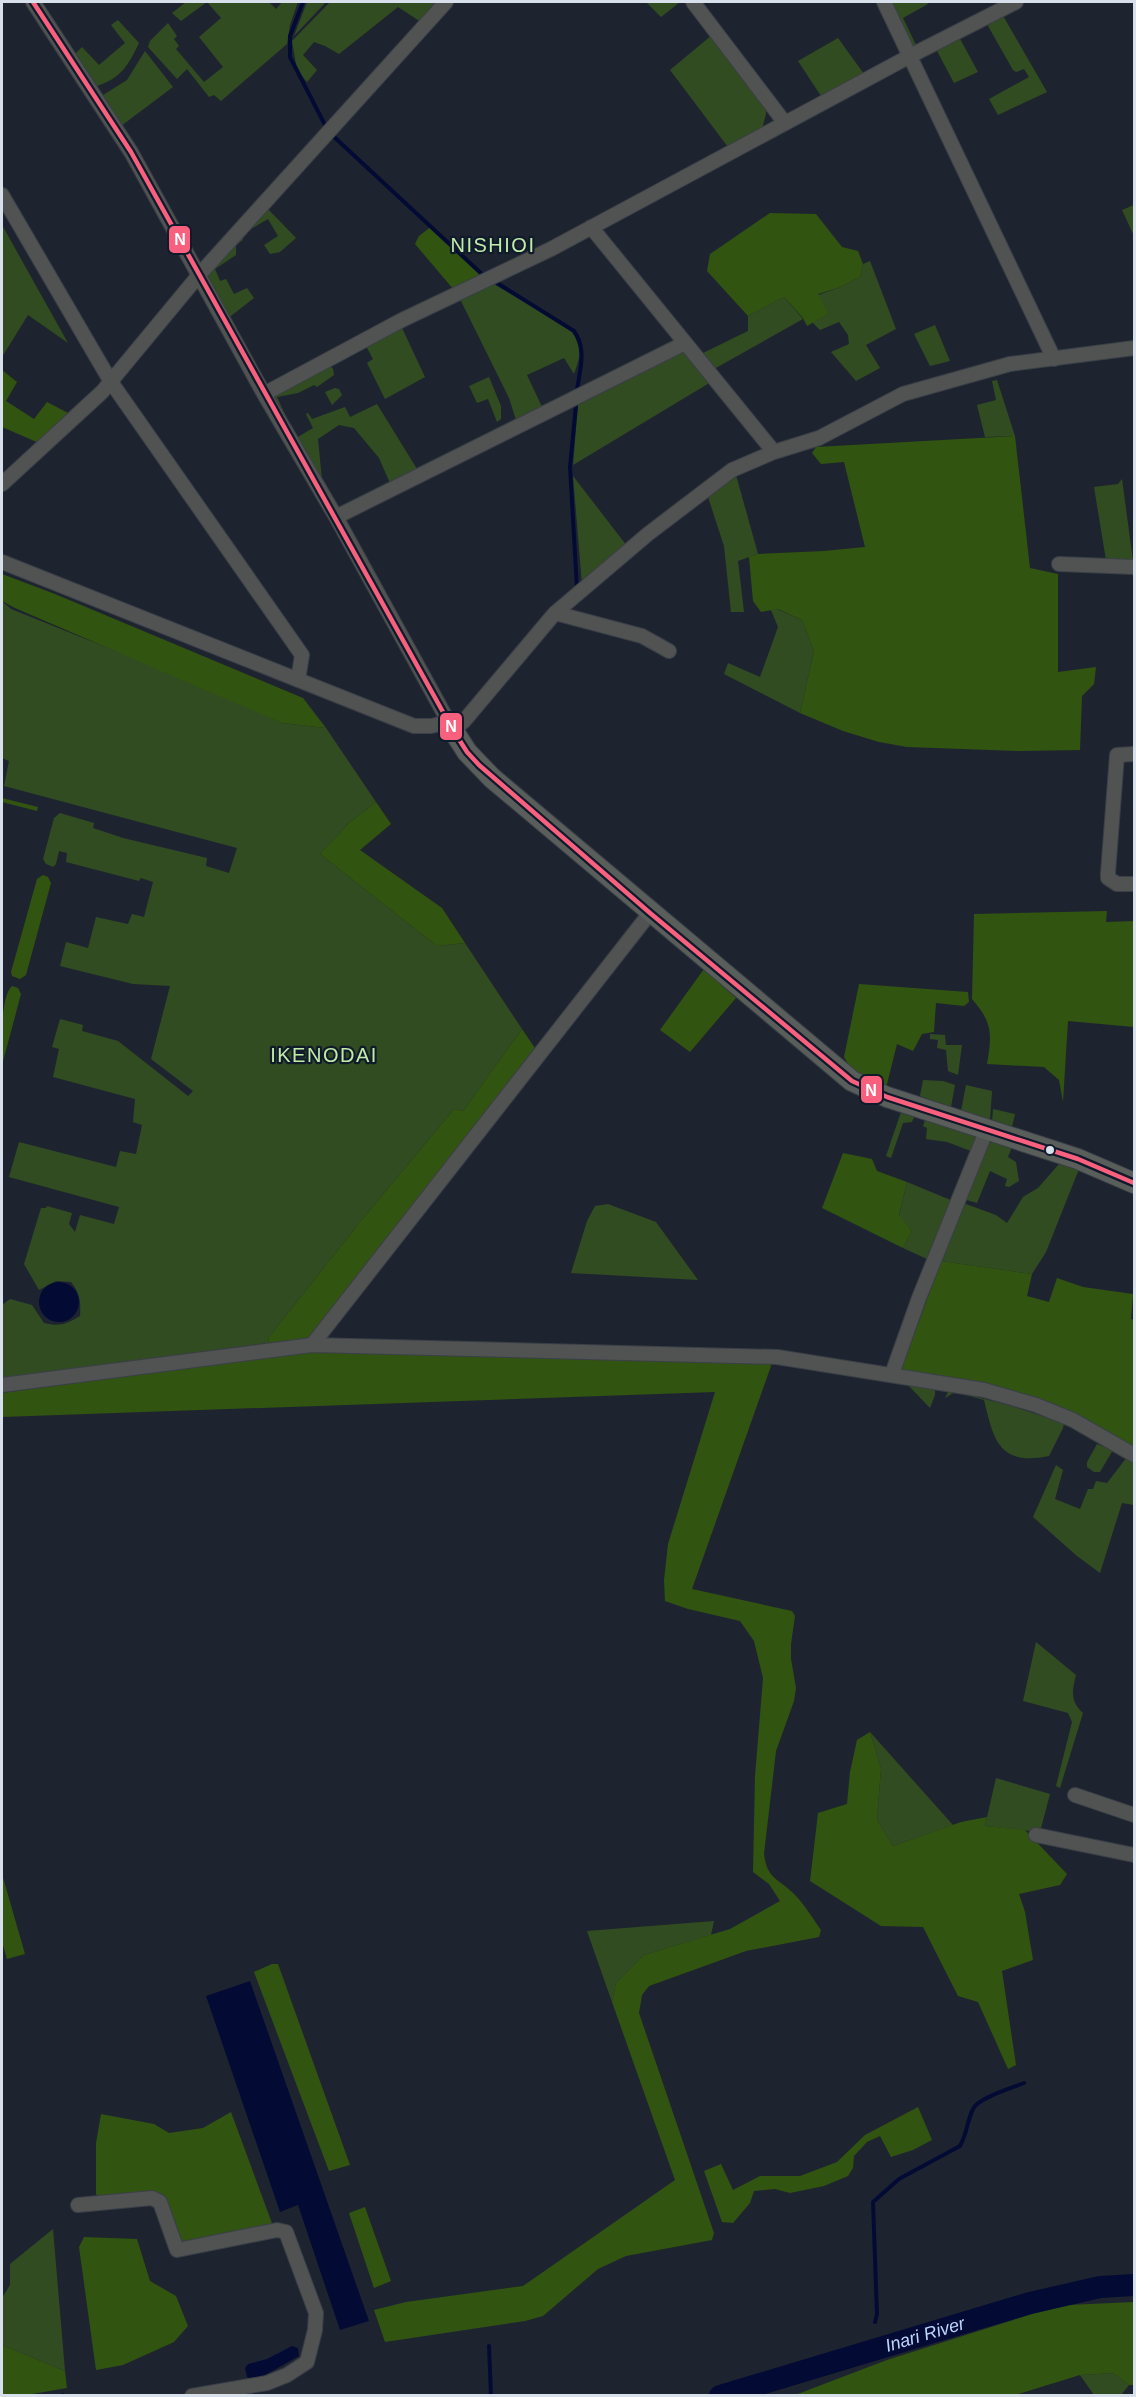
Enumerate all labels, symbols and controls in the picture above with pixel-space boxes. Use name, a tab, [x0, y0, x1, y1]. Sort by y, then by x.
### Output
line badge: N	[168, 225, 191, 254]
text: N	[174, 231, 186, 248]
district label: NISHIOI	[451, 234, 535, 256]
line badge: N	[439, 712, 463, 741]
text: N	[445, 718, 457, 735]
district label: IKENODAI	[270, 1044, 378, 1066]
line badge: N	[860, 1075, 883, 1104]
text: N	[865, 1082, 877, 1099]
unlabelled marker	[1044, 1144, 1056, 1156]
water label: Inari River	[883, 2313, 968, 2356]

